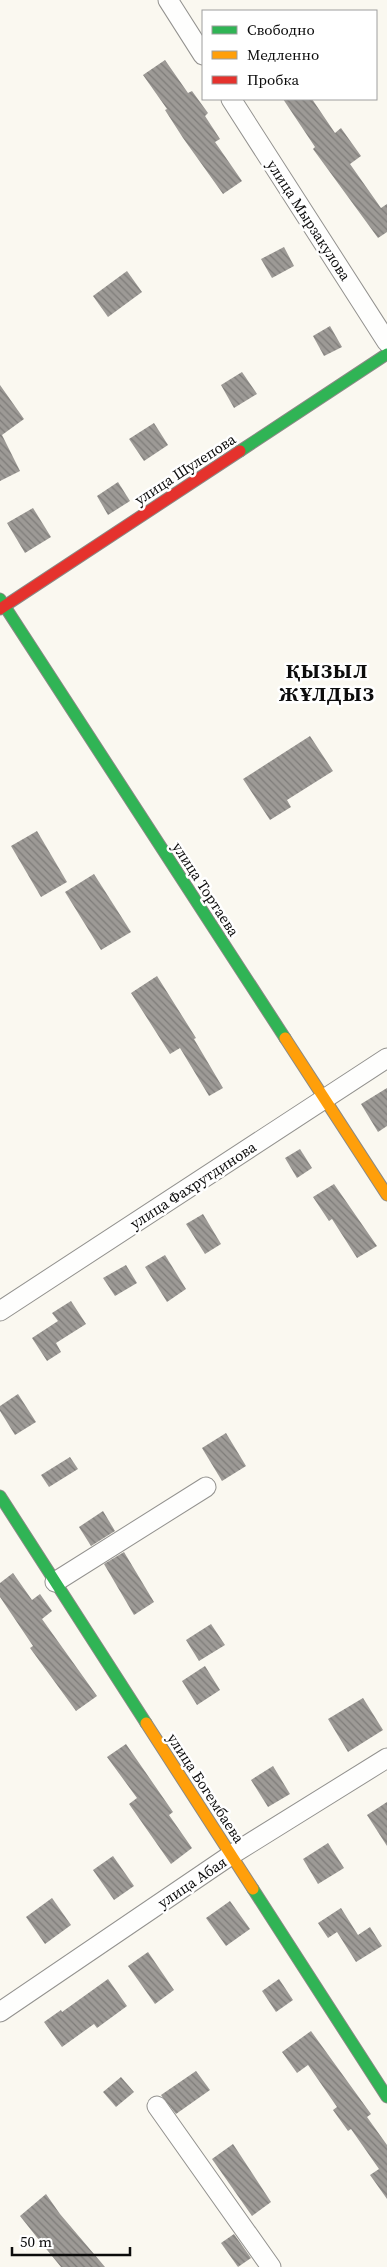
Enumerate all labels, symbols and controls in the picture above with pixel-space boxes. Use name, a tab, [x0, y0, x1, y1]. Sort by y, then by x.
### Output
legend	[202, 10, 377, 100]
text: Свободно	[247, 19, 315, 40]
text: Медленно	[247, 44, 319, 65]
text: Пробка	[247, 69, 299, 90]
street label: улица Мырзакулова	[262, 155, 356, 285]
street label: улица Шулепова	[130, 428, 240, 510]
district label: ҚЫЗЫЛ ЖҰЛДЫЗ	[279, 657, 375, 708]
street label: улица Тортаева	[168, 838, 245, 941]
street label: улица Фахрутдинова	[126, 1136, 261, 1234]
street label: улица Богембаева	[163, 1729, 250, 1847]
street label: улица Абая	[153, 1851, 231, 1913]
scale bar	[12, 2224, 130, 2256]
text: 50 m	[20, 2231, 52, 2252]

